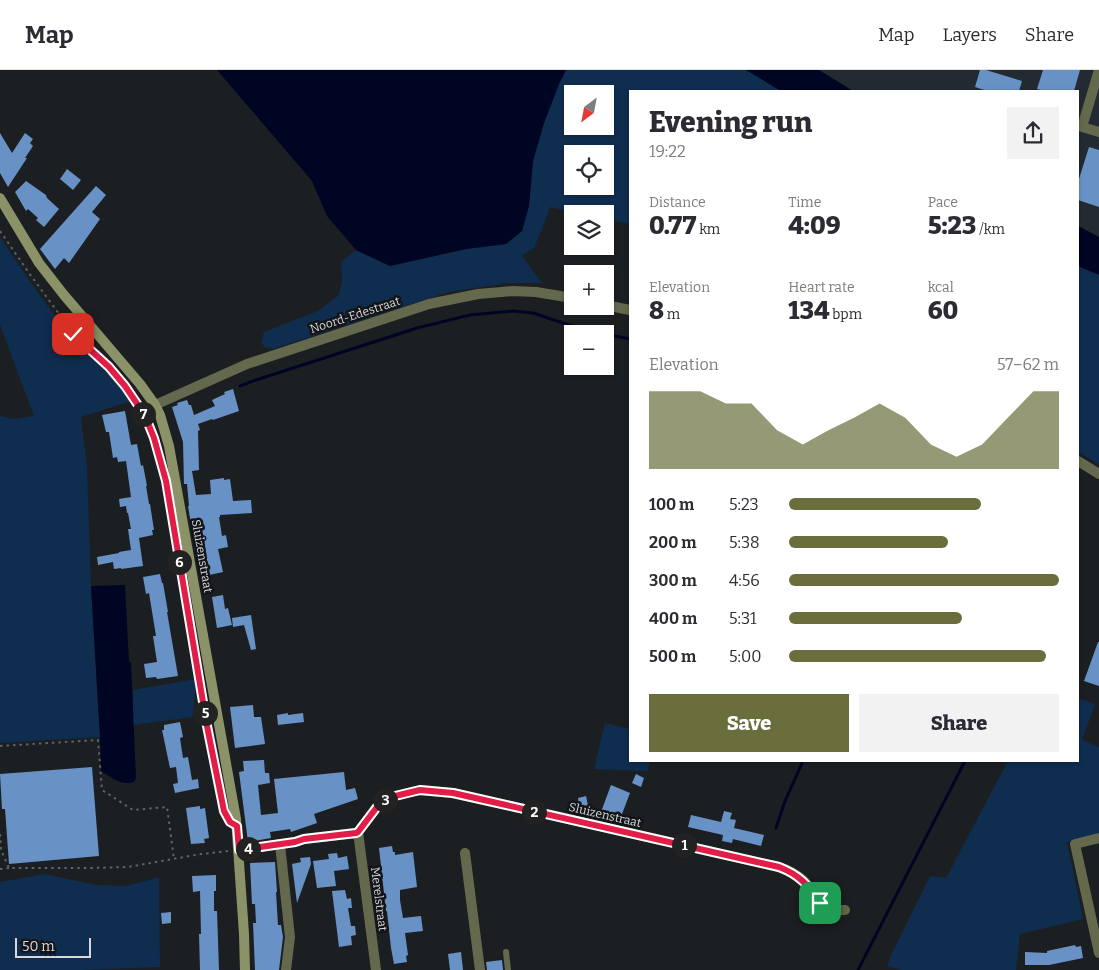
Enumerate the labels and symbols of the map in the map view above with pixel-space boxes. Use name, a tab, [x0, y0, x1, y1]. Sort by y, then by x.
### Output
north arrow	[564, 85, 614, 135]
street label: Noord-Edestraat	[308, 294, 403, 336]
pin	[52, 313, 94, 355]
pin: 7	[130, 402, 156, 426]
street label: Sluizenstraat	[189, 518, 215, 594]
pin: 6	[166, 550, 192, 574]
pin: 5	[192, 700, 218, 726]
pin: 3	[372, 788, 398, 812]
pin: 2	[522, 800, 546, 824]
street label: Sluizenstraat	[567, 800, 643, 830]
pin: 1	[672, 832, 696, 858]
pin: 4	[236, 836, 260, 862]
street label: Merelstraat	[368, 866, 390, 933]
pin	[799, 882, 841, 924]
scale bar	[15, 935, 91, 958]

